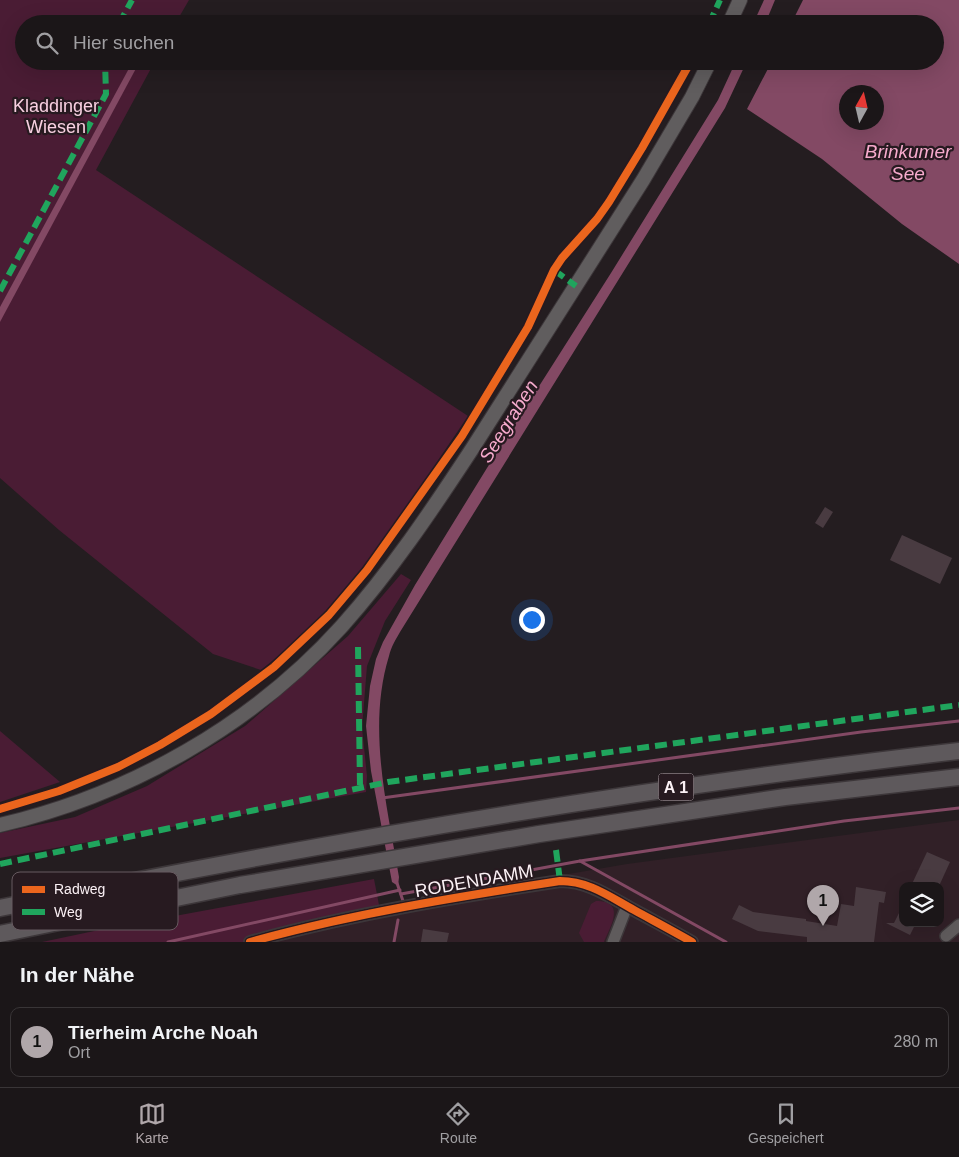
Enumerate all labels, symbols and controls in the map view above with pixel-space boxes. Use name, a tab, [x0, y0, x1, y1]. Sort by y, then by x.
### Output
search box	[15, 15, 944, 70]
icon: search	[33, 29, 61, 57]
text: Hier suchen	[73, 32, 174, 53]
north arrow	[839, 85, 884, 130]
park label: Kladdinger Wiesen	[13, 96, 99, 137]
water label: Brinkumer See	[865, 141, 952, 184]
water label: Seegraben	[475, 376, 542, 466]
your location	[519, 607, 545, 633]
road number: A 1	[658, 774, 694, 800]
street label: RODENDAMM	[413, 861, 535, 901]
legend	[12, 872, 178, 930]
text: Radweg	[54, 881, 105, 897]
map controls	[899, 882, 944, 927]
button: layers	[899, 882, 944, 927]
pin: 1	[807, 885, 839, 926]
text: Weg	[54, 904, 83, 920]
text: In der Nähe	[20, 963, 134, 986]
text: Tierheim Arche Noah	[68, 1022, 258, 1043]
text: 1	[33, 1033, 41, 1050]
text: 280 m	[894, 1033, 938, 1050]
text: Ort	[68, 1044, 90, 1061]
tab: Karte	[135, 1100, 169, 1146]
tab: Route	[440, 1100, 477, 1146]
tab: Gespeichert	[748, 1100, 824, 1146]

